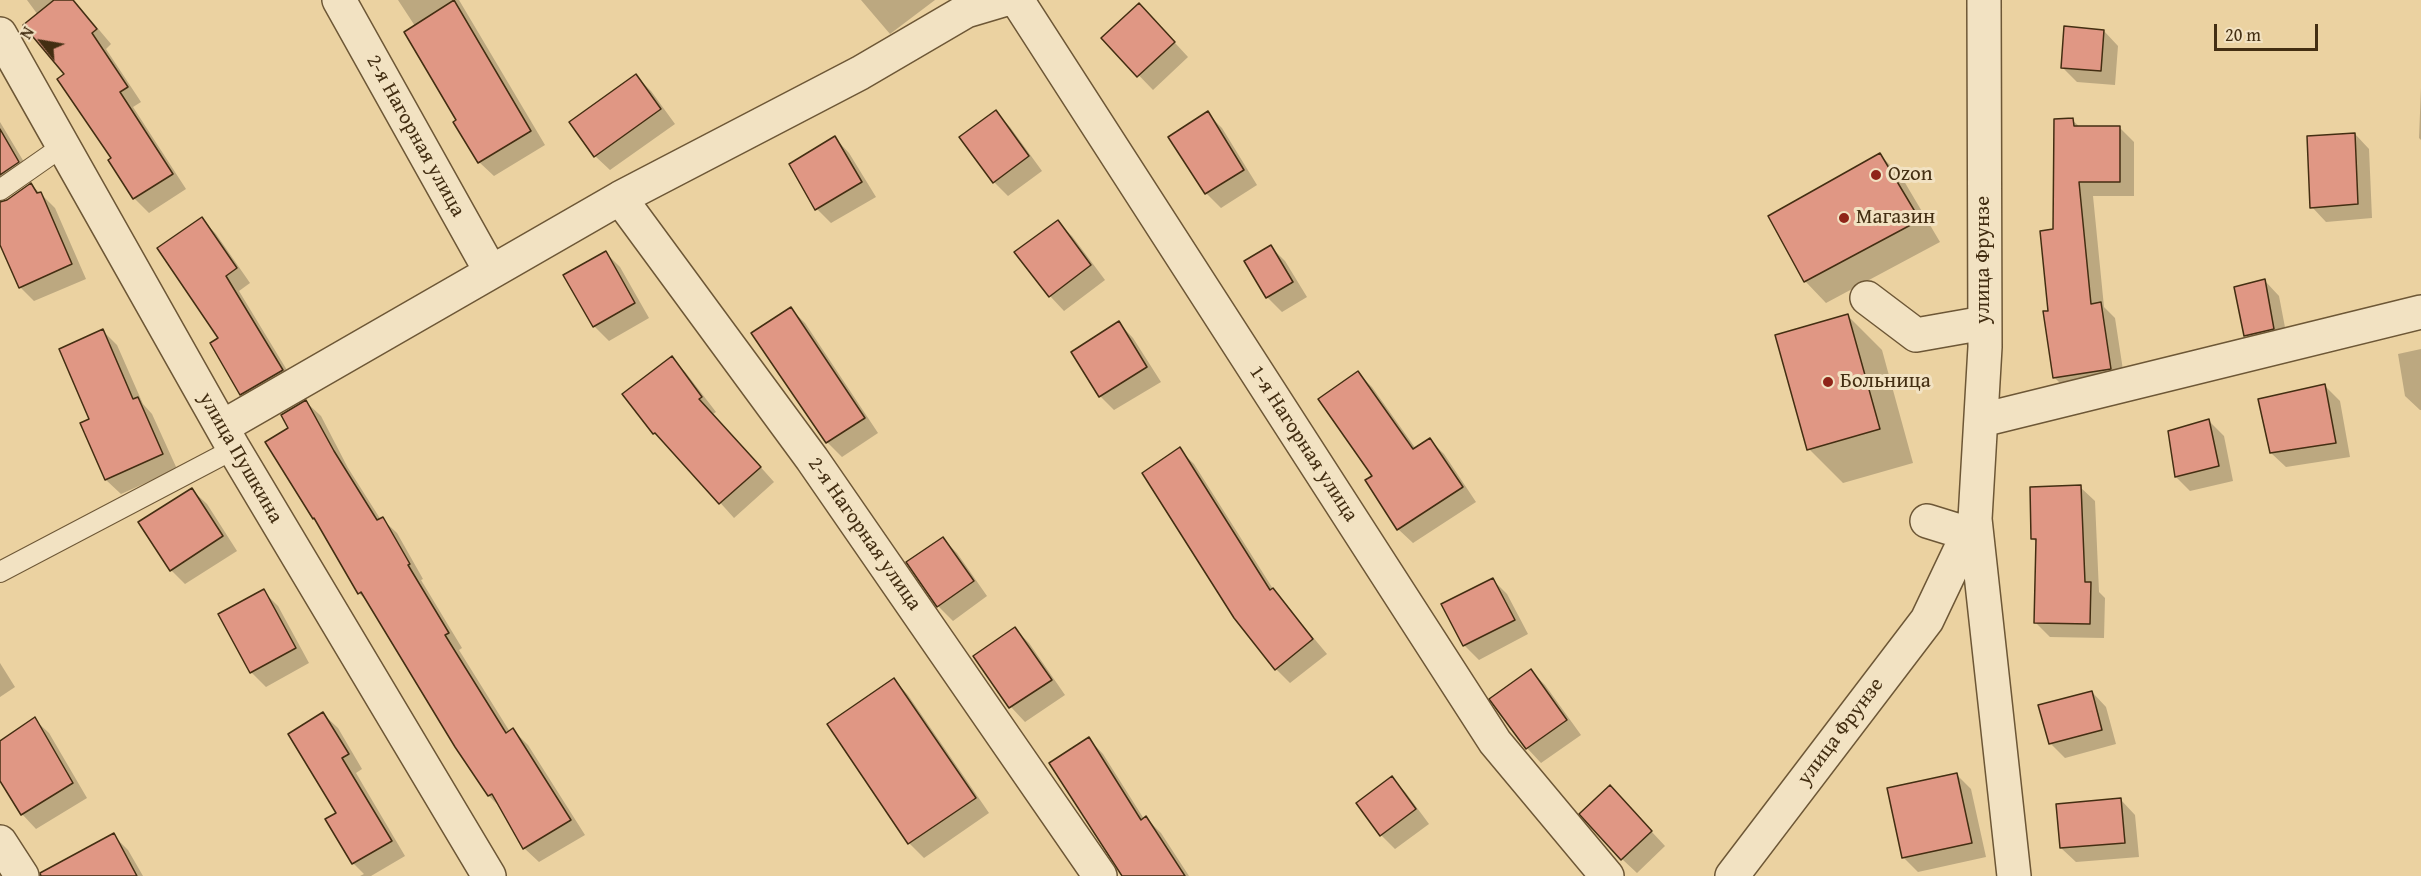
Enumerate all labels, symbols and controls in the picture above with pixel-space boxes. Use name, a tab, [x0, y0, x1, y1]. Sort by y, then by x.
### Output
north arrow	[12, 12, 72, 72]
scale bar	[2217, 12, 2320, 50]
text: 20 m	[2225, 21, 2261, 48]
text: N	[14, 22, 40, 44]
street label: 2-я Нагорная улица	[360, 50, 470, 222]
place label: Ozon	[1888, 162, 1932, 188]
marker: Ozon	[1869, 168, 1883, 182]
street label: улица Фрунзе	[1971, 196, 1997, 324]
place label: Магазин	[1856, 205, 1935, 231]
marker: Магазин	[1837, 211, 1851, 225]
street label: 1-я Нагорная улица	[1243, 361, 1363, 527]
place label: Больница	[1840, 369, 1931, 395]
marker: Больница	[1821, 375, 1835, 389]
street label: улица Пушкина	[192, 388, 288, 528]
street label: 2-я Нагорная улица	[802, 452, 926, 616]
street label: улица Фрунзе	[1792, 673, 1890, 791]

